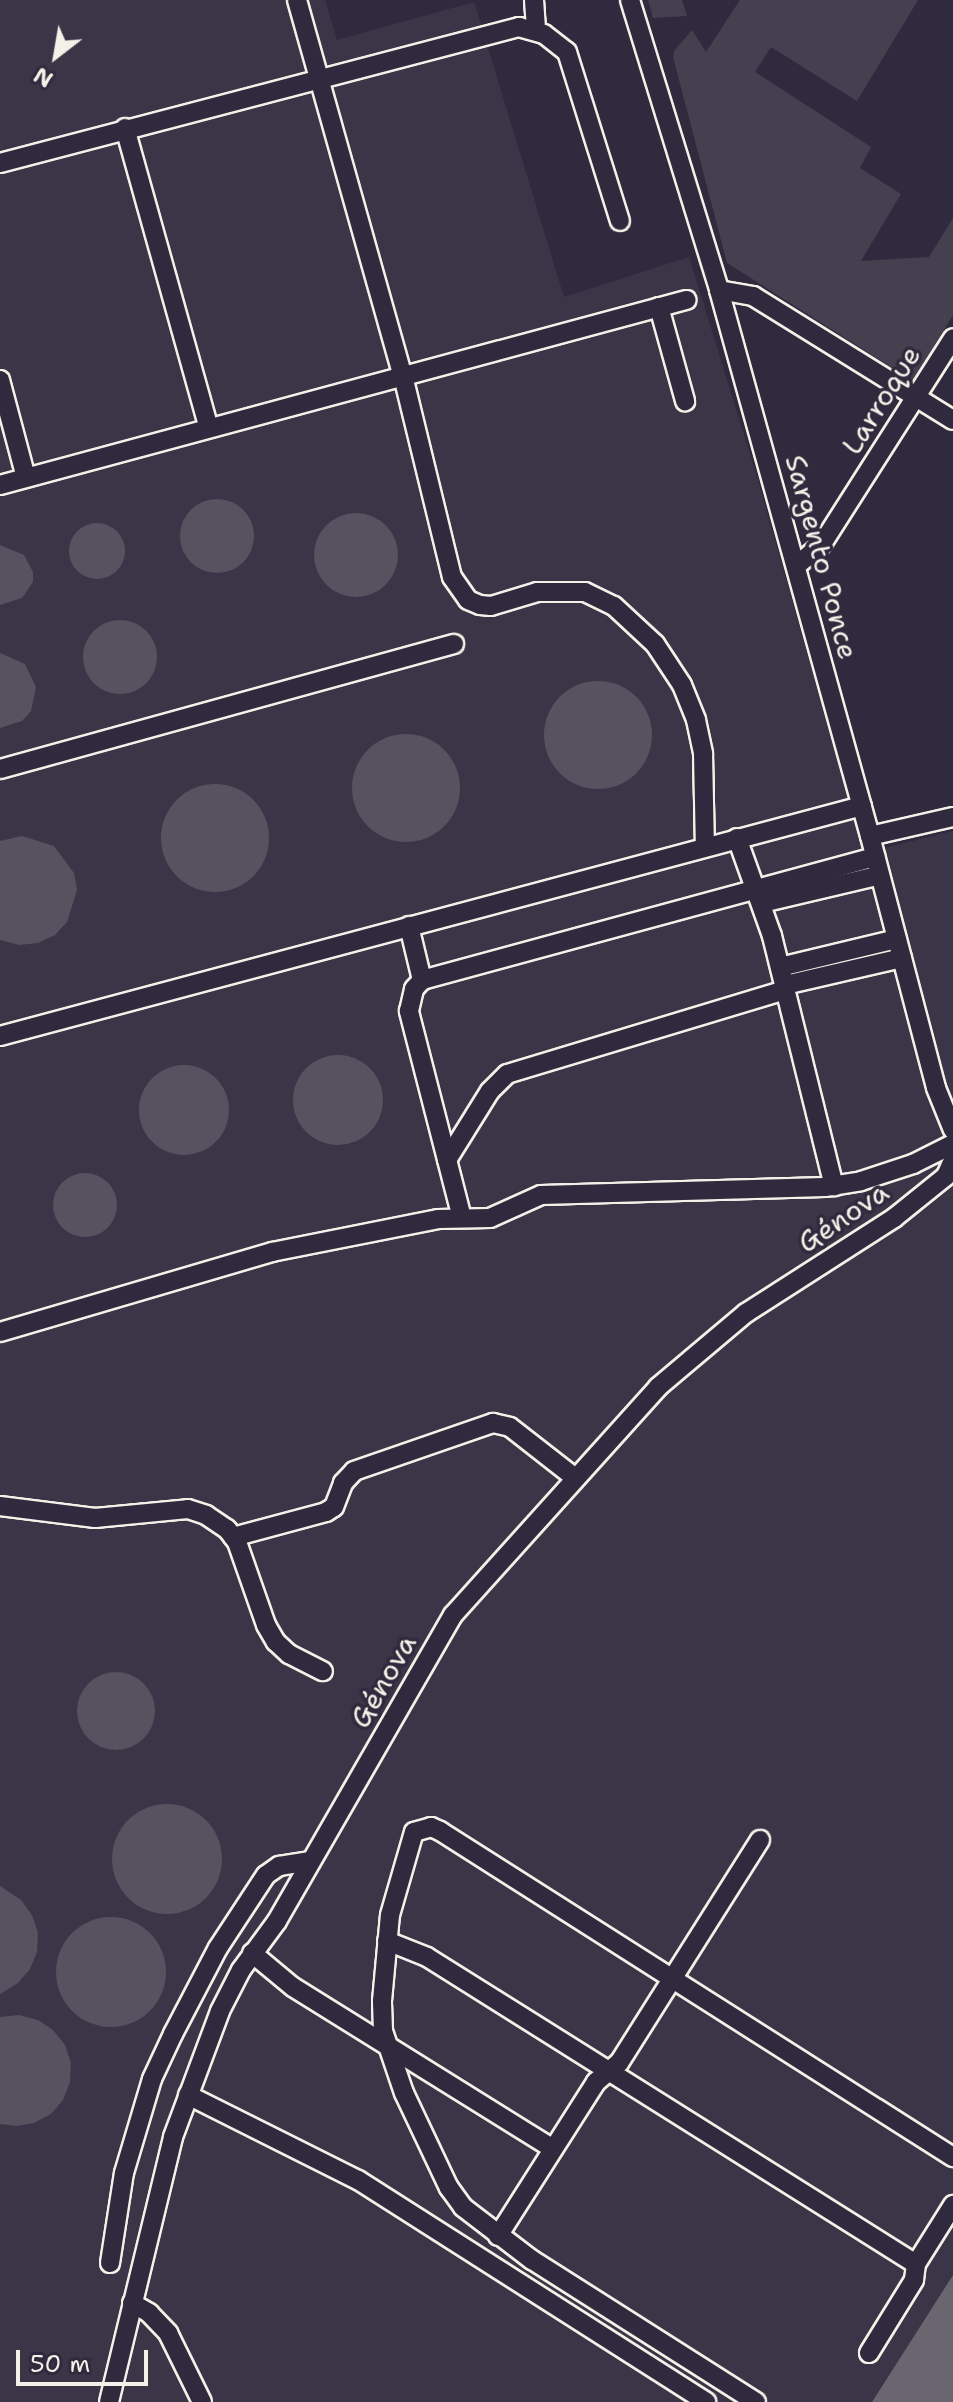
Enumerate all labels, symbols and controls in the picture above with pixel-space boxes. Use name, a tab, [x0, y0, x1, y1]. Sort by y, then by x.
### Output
north arrow	[16, 16, 96, 96]
text: N	[28, 60, 58, 94]
street label: Larroque	[835, 340, 927, 460]
street label: Sargento Ponce	[779, 451, 865, 663]
street label: Génova	[791, 1174, 895, 1260]
street label: Génova	[343, 1628, 423, 1734]
scale bar	[20, 2334, 152, 2384]
text: 50 m	[30, 2348, 90, 2380]

